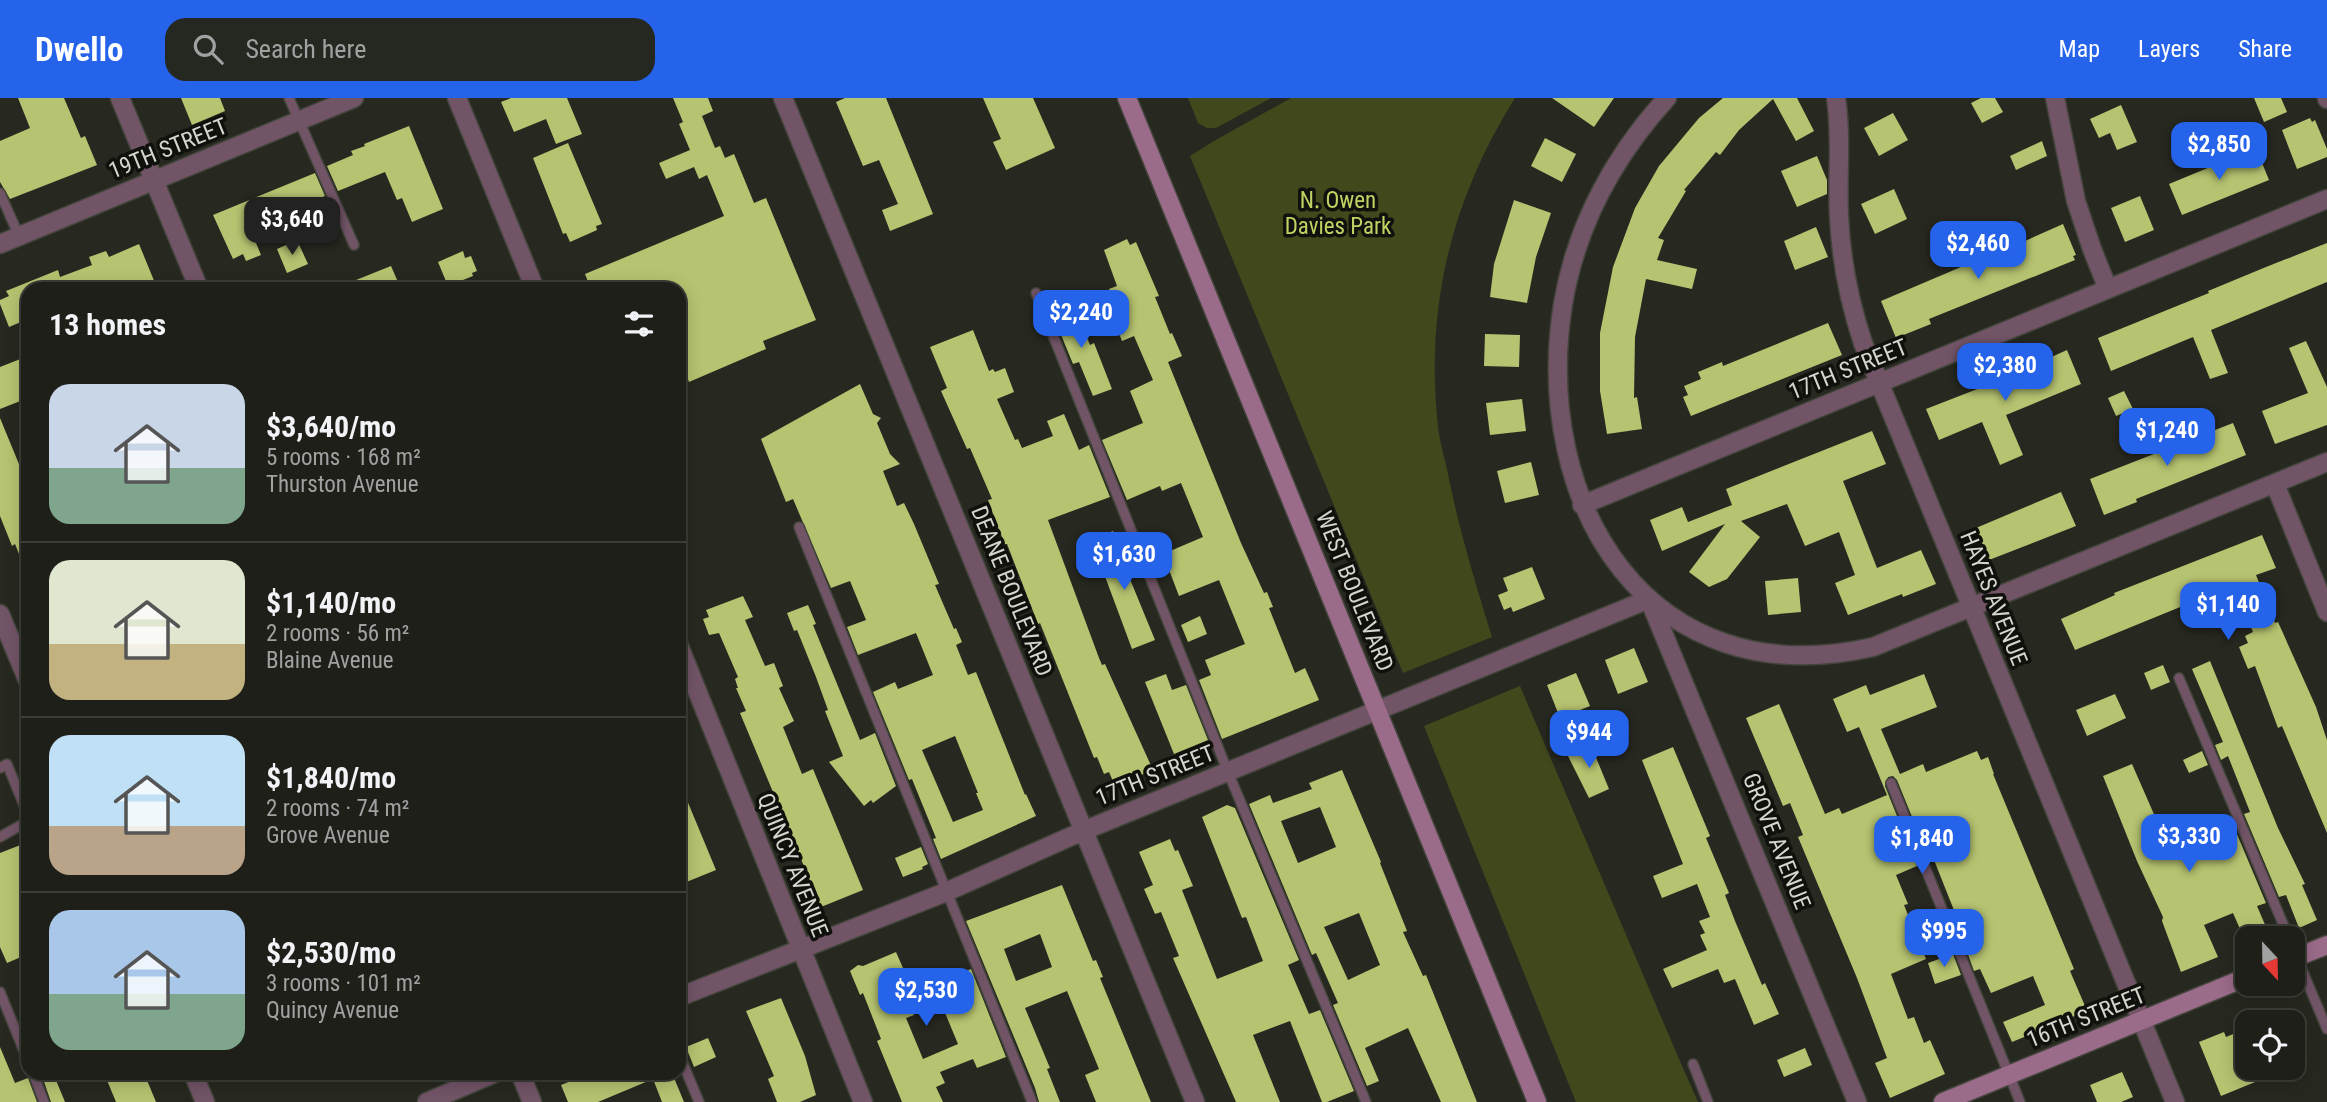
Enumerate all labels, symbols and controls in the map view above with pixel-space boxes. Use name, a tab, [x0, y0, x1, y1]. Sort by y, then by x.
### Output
search box	[165, 18, 655, 81]
text: Dwello	[35, 30, 123, 69]
icon: search	[189, 30, 227, 68]
text: Search here	[245, 34, 366, 64]
text: Map	[2059, 35, 2100, 63]
text: Layers	[2138, 35, 2200, 63]
text: Share	[2238, 35, 2292, 63]
street label: 19TH STREET	[105, 112, 231, 184]
pin: $2,850	[2162, 122, 2276, 182]
text: $2,850	[2187, 131, 2251, 158]
park label: N. Owen Davies Park	[1285, 187, 1392, 240]
pin: $3,640	[235, 198, 349, 257]
text: $3,640	[260, 206, 324, 233]
pin: $2,460	[1921, 222, 2035, 281]
text: $2,460	[1946, 230, 2010, 257]
pin: $2,240	[1024, 290, 1138, 350]
text: $2,240	[1049, 299, 1113, 326]
icon: filters	[620, 305, 658, 343]
text: 13 homes	[49, 307, 166, 342]
street label: 17TH STREET	[1785, 333, 1911, 405]
pin: $2,380	[1948, 344, 2062, 403]
text: $2,380	[1973, 352, 2037, 379]
pin: $1,240	[2110, 408, 2224, 468]
text: $3,640/mo	[266, 409, 396, 444]
icon: home	[105, 412, 189, 496]
text: $1,240	[2135, 417, 2199, 444]
text: 5 rooms · 168 m²	[266, 444, 421, 471]
text: Thurston Avenue	[266, 471, 418, 498]
street label: DEANE BOULEVARD	[965, 502, 1058, 680]
street label: WEST BOULEVARD	[1310, 507, 1399, 675]
street label: HAYES AVENUE	[1954, 527, 2033, 669]
pin: $1,630	[1067, 532, 1181, 592]
text: $1,630	[1092, 541, 1156, 568]
pin: $1,140	[2171, 582, 2285, 642]
text: $1,140/mo	[266, 585, 396, 620]
icon: home	[105, 588, 189, 672]
text: $1,140	[2196, 591, 2260, 618]
text: 2 rooms · 56 m²	[266, 620, 409, 647]
text: Blaine Avenue	[266, 647, 394, 674]
pin: $944	[1548, 710, 1630, 770]
text: $944	[1566, 719, 1612, 746]
street label: 17TH STREET	[1092, 739, 1218, 811]
text: $1,840/mo	[266, 760, 396, 795]
icon: home	[105, 763, 189, 847]
street label: GROVE AVENUE	[1737, 769, 1816, 913]
street label: QUINCY AVENUE	[751, 790, 834, 941]
text: 2 rooms · 74 m²	[266, 795, 409, 822]
pin: $3,330	[2132, 814, 2246, 874]
pin: $1,840	[1865, 816, 1979, 876]
text: Grove Avenue	[266, 822, 390, 849]
text: $3,330	[2157, 823, 2221, 850]
text: $1,840	[1890, 825, 1954, 852]
pin: $995	[1903, 910, 1985, 969]
text: $995	[1921, 918, 1967, 945]
north arrow	[2235, 926, 2305, 996]
map controls	[2235, 926, 2305, 1080]
text: $2,530/mo	[266, 935, 396, 970]
icon: home	[105, 938, 189, 1022]
pin: $2,530	[869, 968, 983, 1028]
text: 3 rooms · 101 m²	[266, 970, 421, 997]
text: $2,530	[894, 977, 958, 1004]
street label: 16TH STREET	[2023, 981, 2149, 1053]
text: Quincy Avenue	[266, 997, 399, 1024]
button: locate	[2235, 1010, 2305, 1080]

